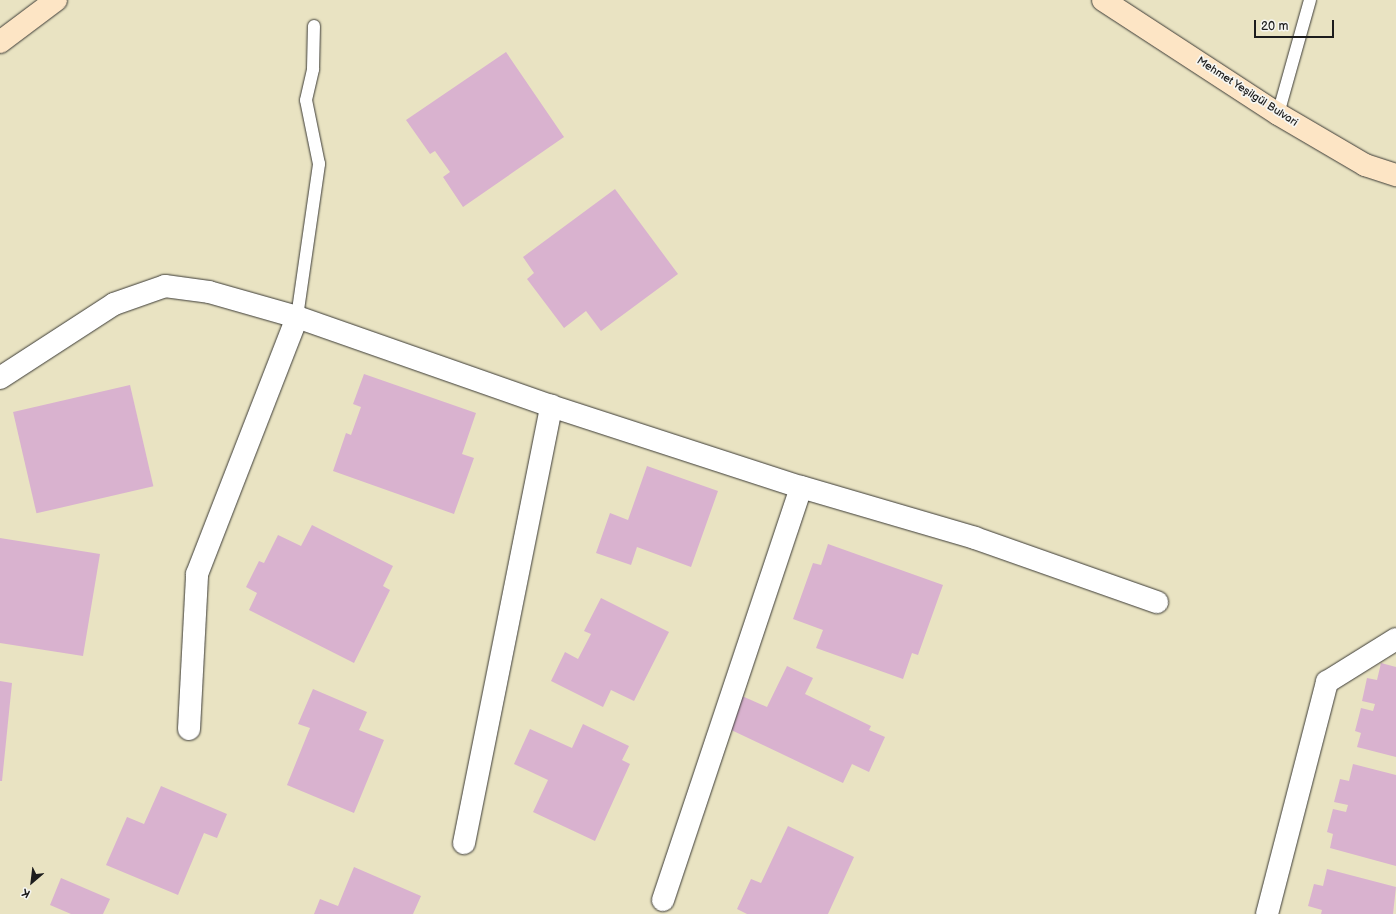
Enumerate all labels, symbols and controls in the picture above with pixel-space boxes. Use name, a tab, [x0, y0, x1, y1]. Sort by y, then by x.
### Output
scale bar	[1256, 12, 1336, 38]
text: 20 m	[1261, 19, 1288, 34]
street label: Mehmet Yeşilgül Bulvari	[1194, 54, 1300, 130]
north arrow	[12, 862, 52, 902]
text: K	[20, 886, 32, 901]

